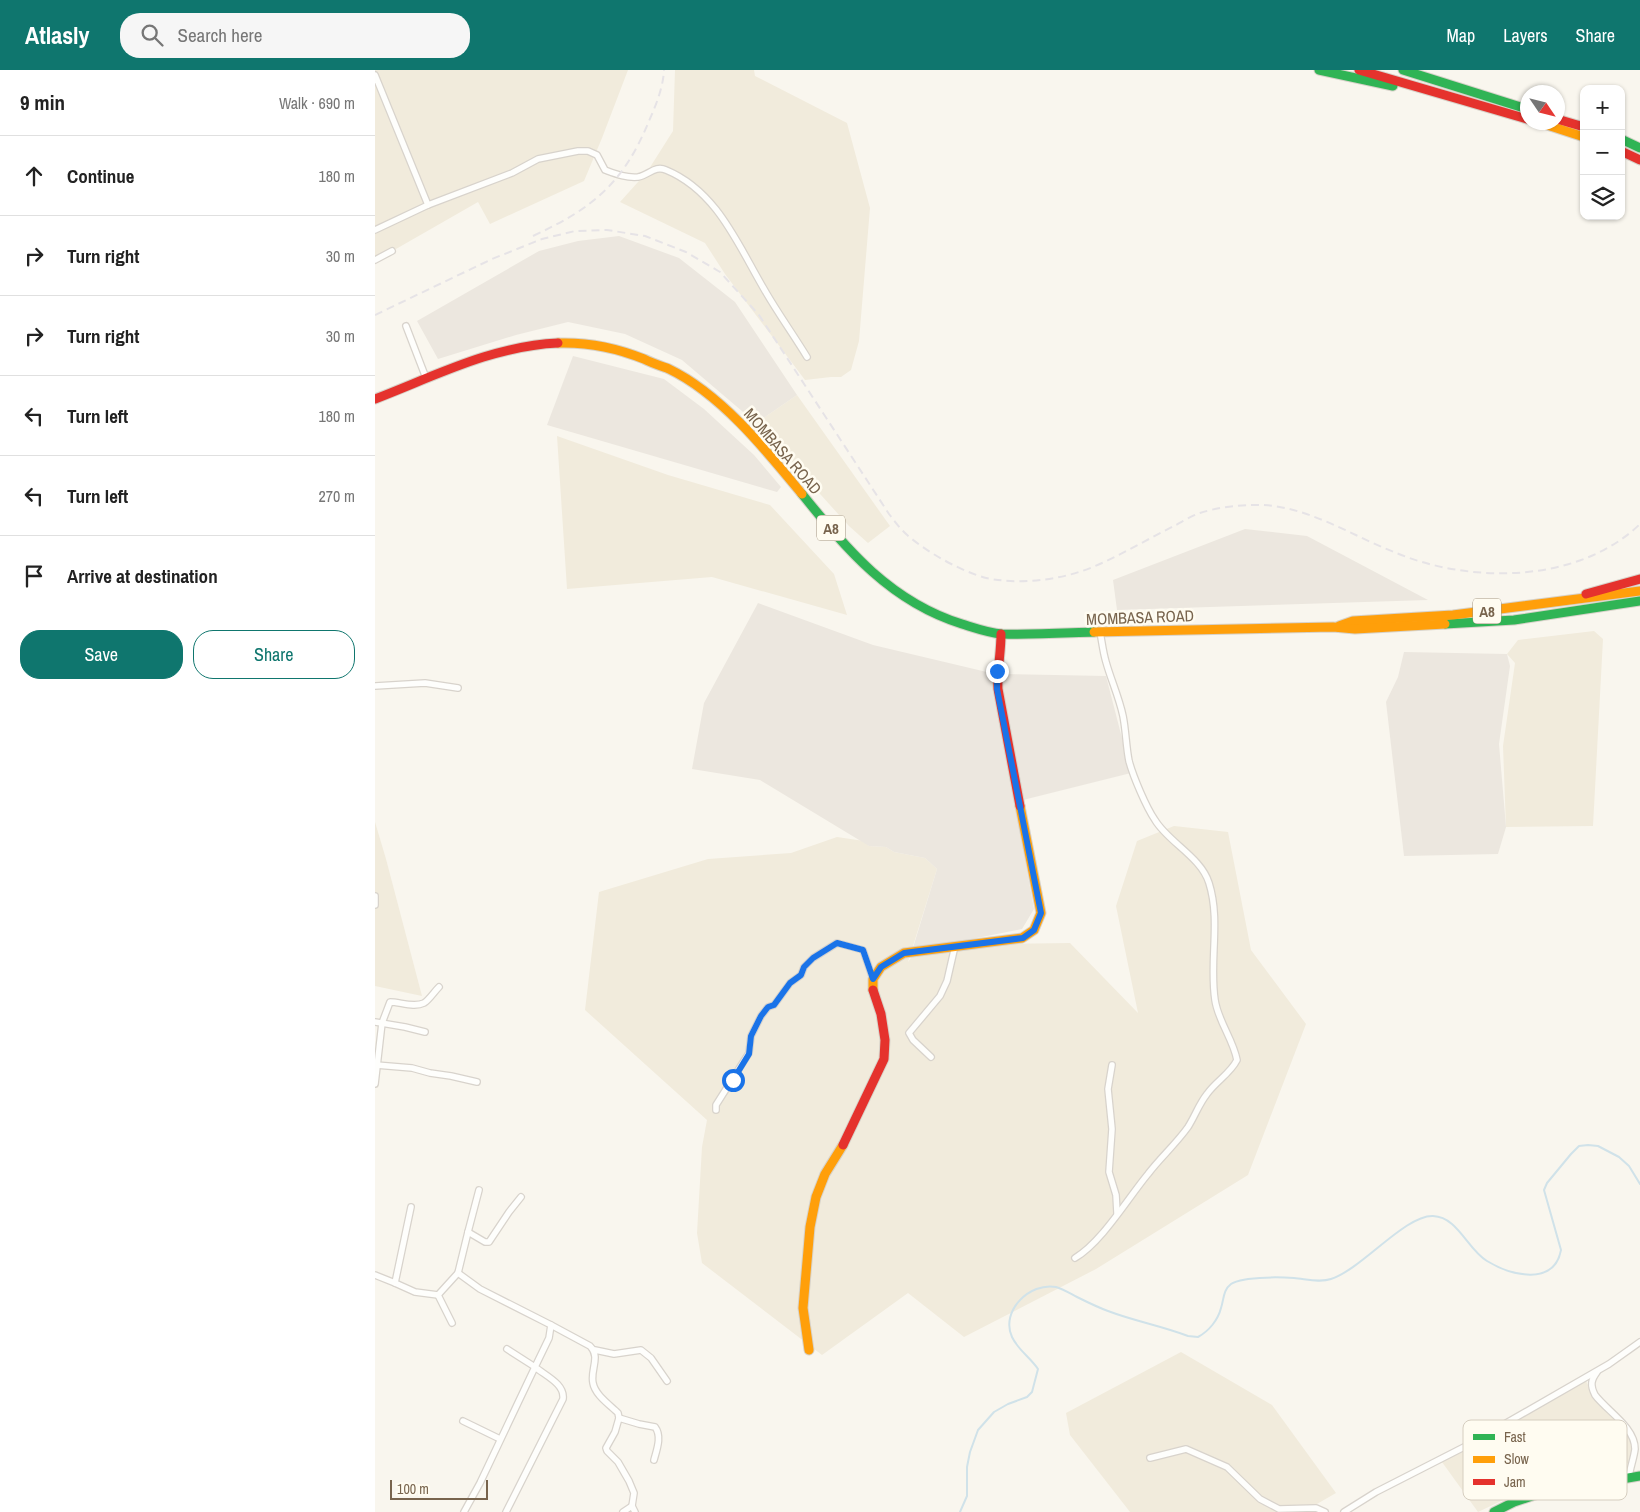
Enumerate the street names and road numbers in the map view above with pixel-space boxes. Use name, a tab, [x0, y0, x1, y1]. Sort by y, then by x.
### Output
street label: MOMBASA ROAD	[739, 403, 827, 499]
road number: A8	[817, 516, 845, 540]
road number: A8	[1473, 598, 1501, 624]
street label: MOMBASA ROAD	[1086, 604, 1194, 630]

